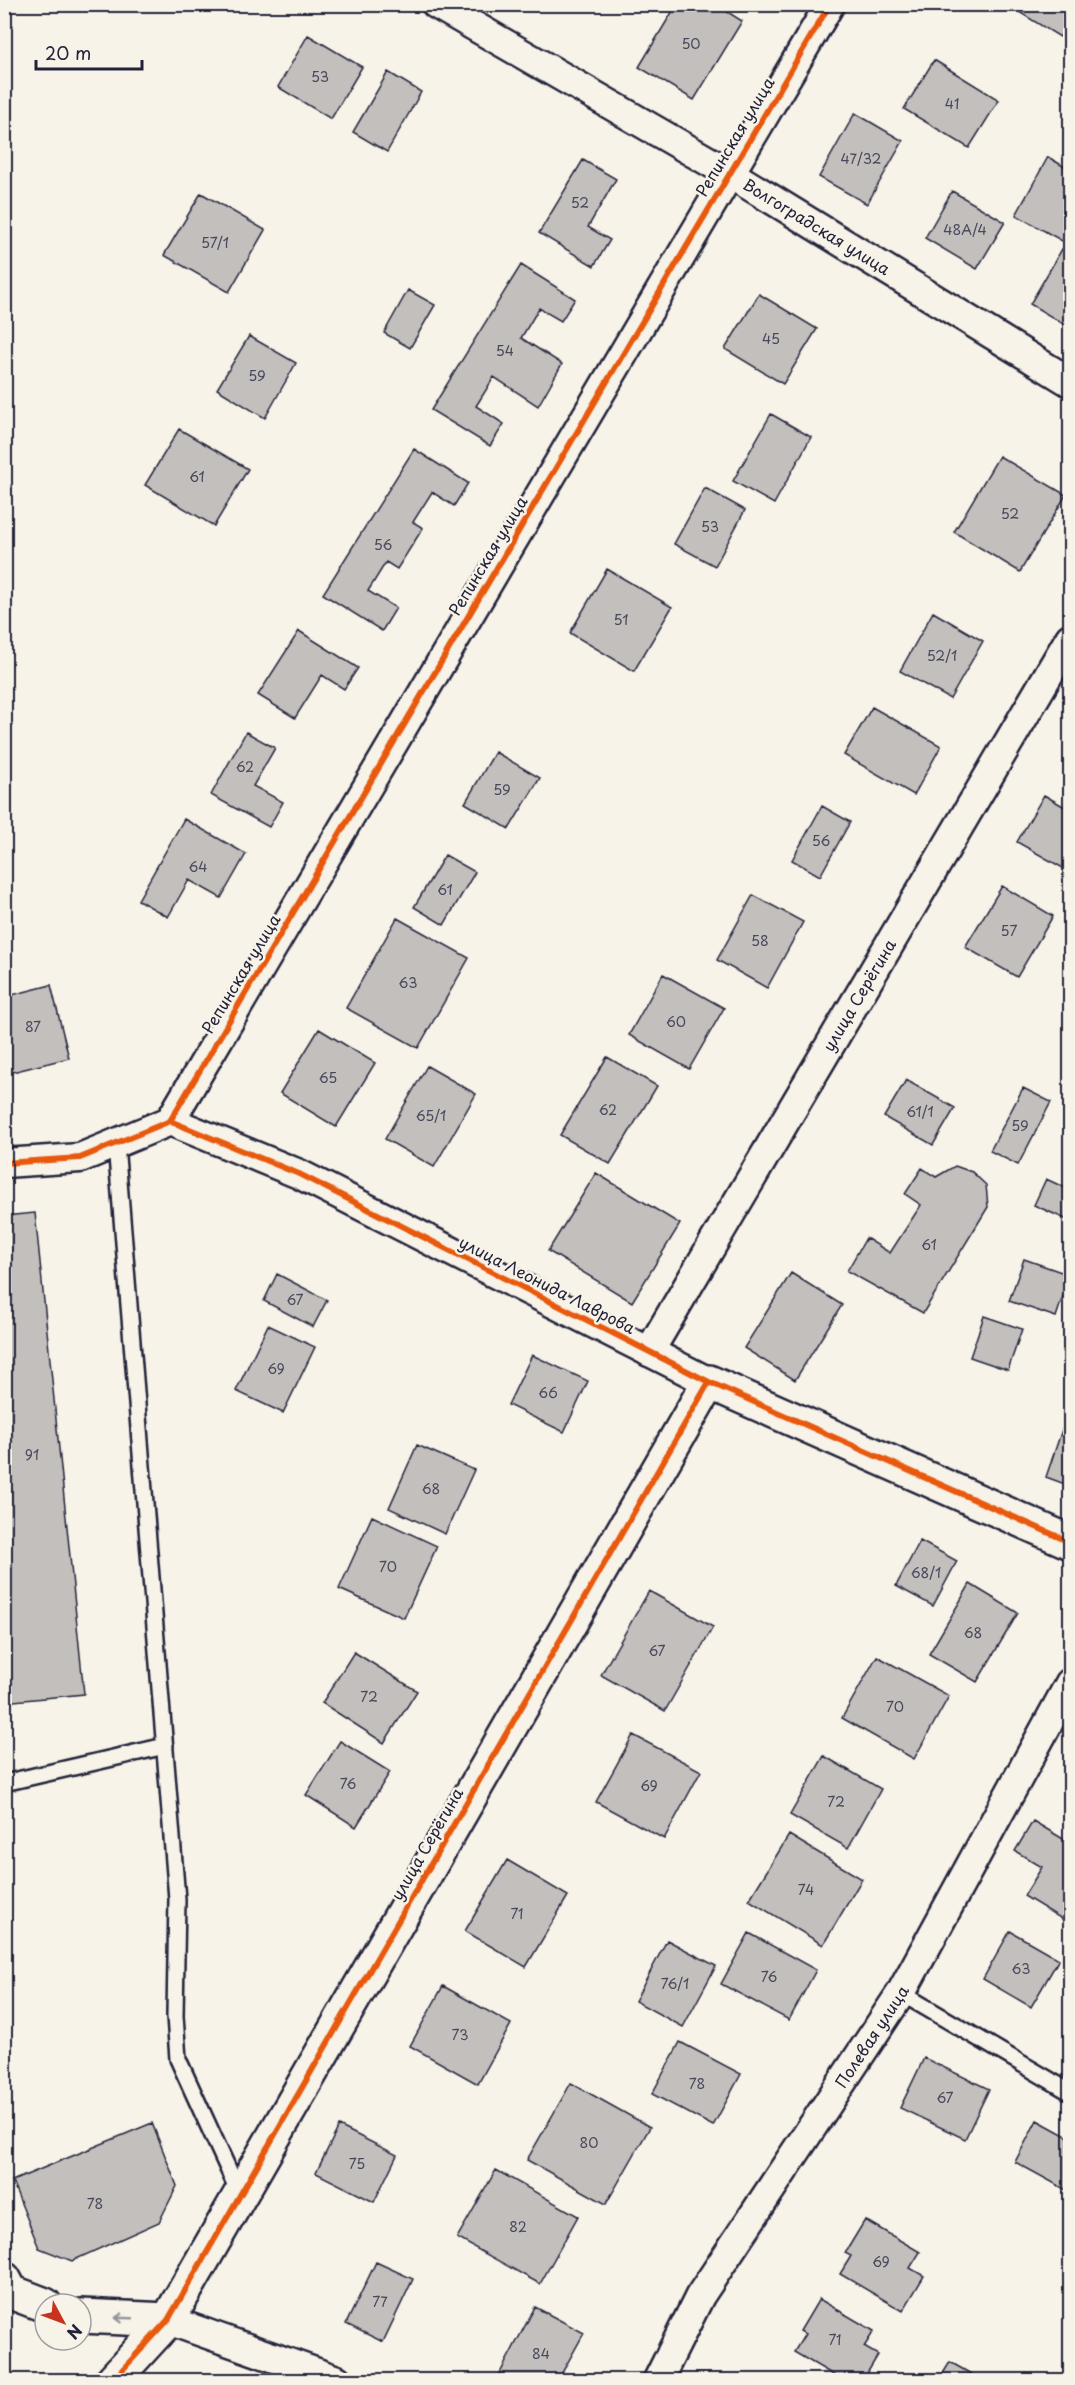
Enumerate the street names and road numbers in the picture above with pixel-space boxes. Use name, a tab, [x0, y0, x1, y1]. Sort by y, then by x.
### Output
street label: Репинская улица	[689, 72, 779, 201]
street label: Волгоградская улица	[739, 172, 895, 280]
street label: Репинская улица	[442, 491, 532, 620]
street label: Репинская улица	[195, 909, 285, 1038]
street label: улица Серёгина	[816, 934, 901, 1056]
street label: улица Леонида Лаврова	[455, 1229, 640, 1339]
street label: улица Серёгина	[384, 1783, 468, 1904]
street label: Полевая улица	[828, 1981, 914, 2092]

